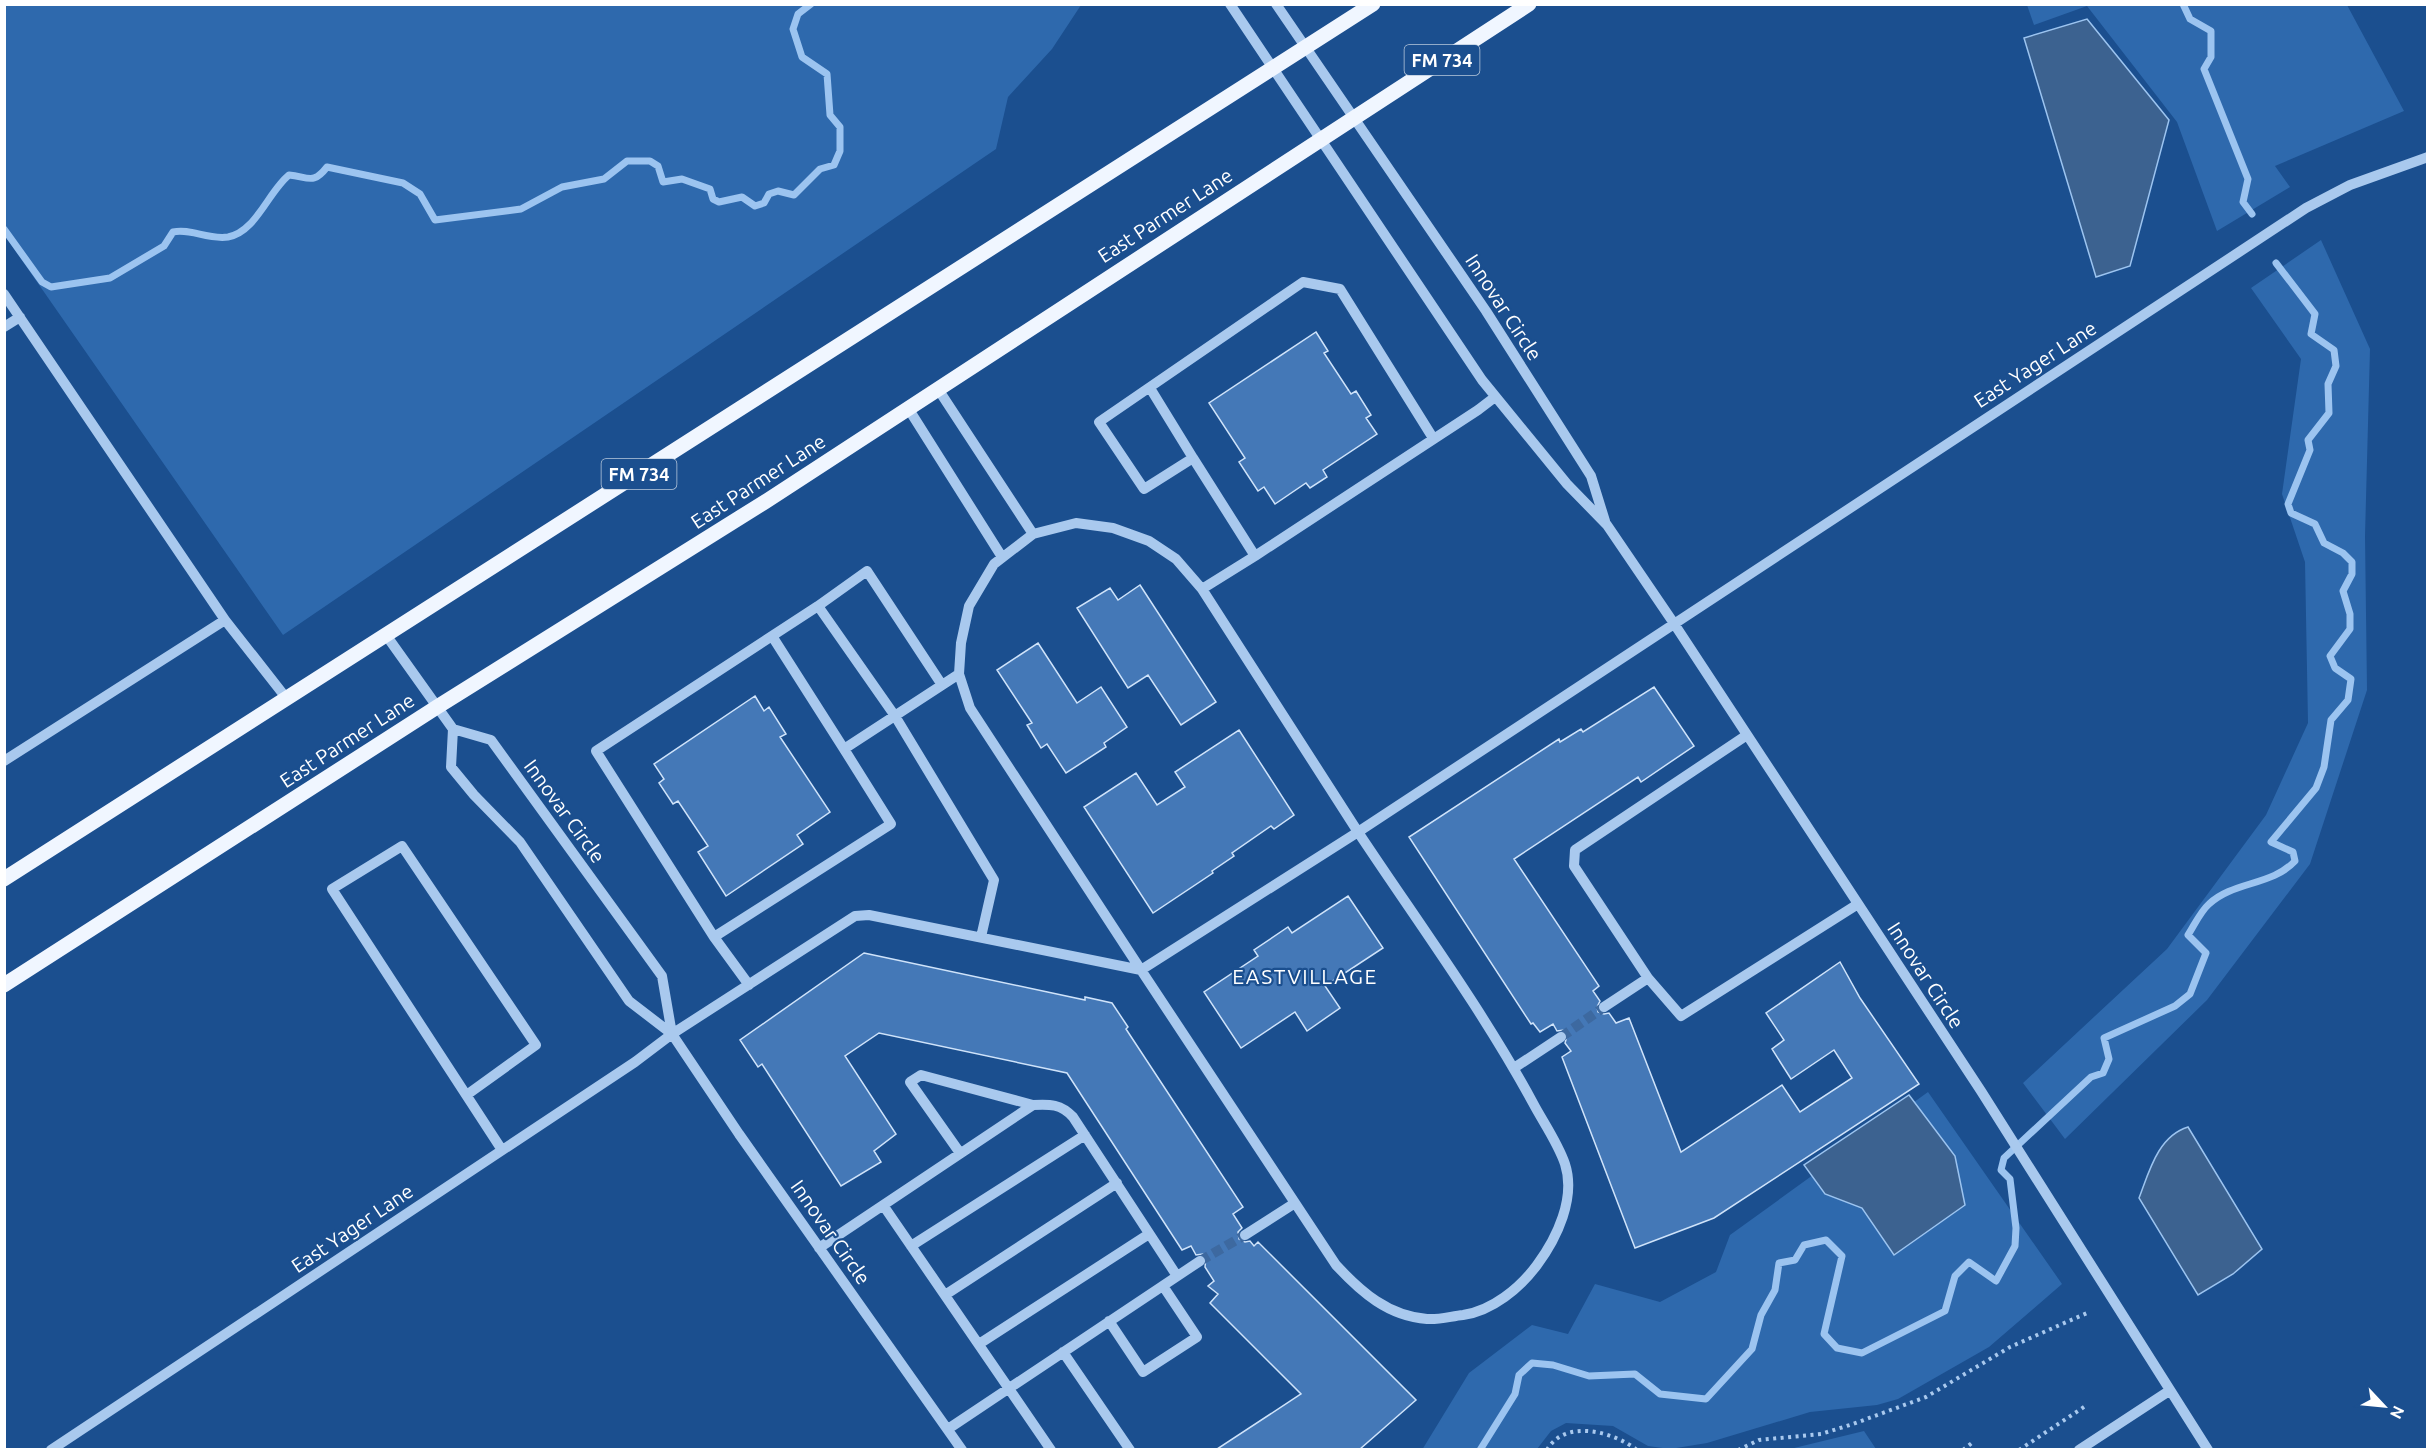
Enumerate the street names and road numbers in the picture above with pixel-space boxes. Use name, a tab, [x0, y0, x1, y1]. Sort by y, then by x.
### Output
road number: FM 734	[1404, 45, 1480, 75]
street label: East Parmer Lane	[1093, 163, 1237, 267]
street label: Innovar Circle	[1461, 250, 1547, 364]
street label: East Yager Lane	[1969, 316, 2101, 412]
street label: East Parmer Lane	[686, 429, 830, 533]
road number: FM 734	[602, 459, 676, 489]
street label: East Parmer Lane	[275, 688, 419, 792]
street label: Innovar Circle	[520, 755, 610, 867]
street label: Innovar Circle	[1883, 918, 1969, 1032]
street label: Innovar Circle	[787, 1175, 875, 1289]
street label: East Yager Lane	[287, 1179, 417, 1277]

